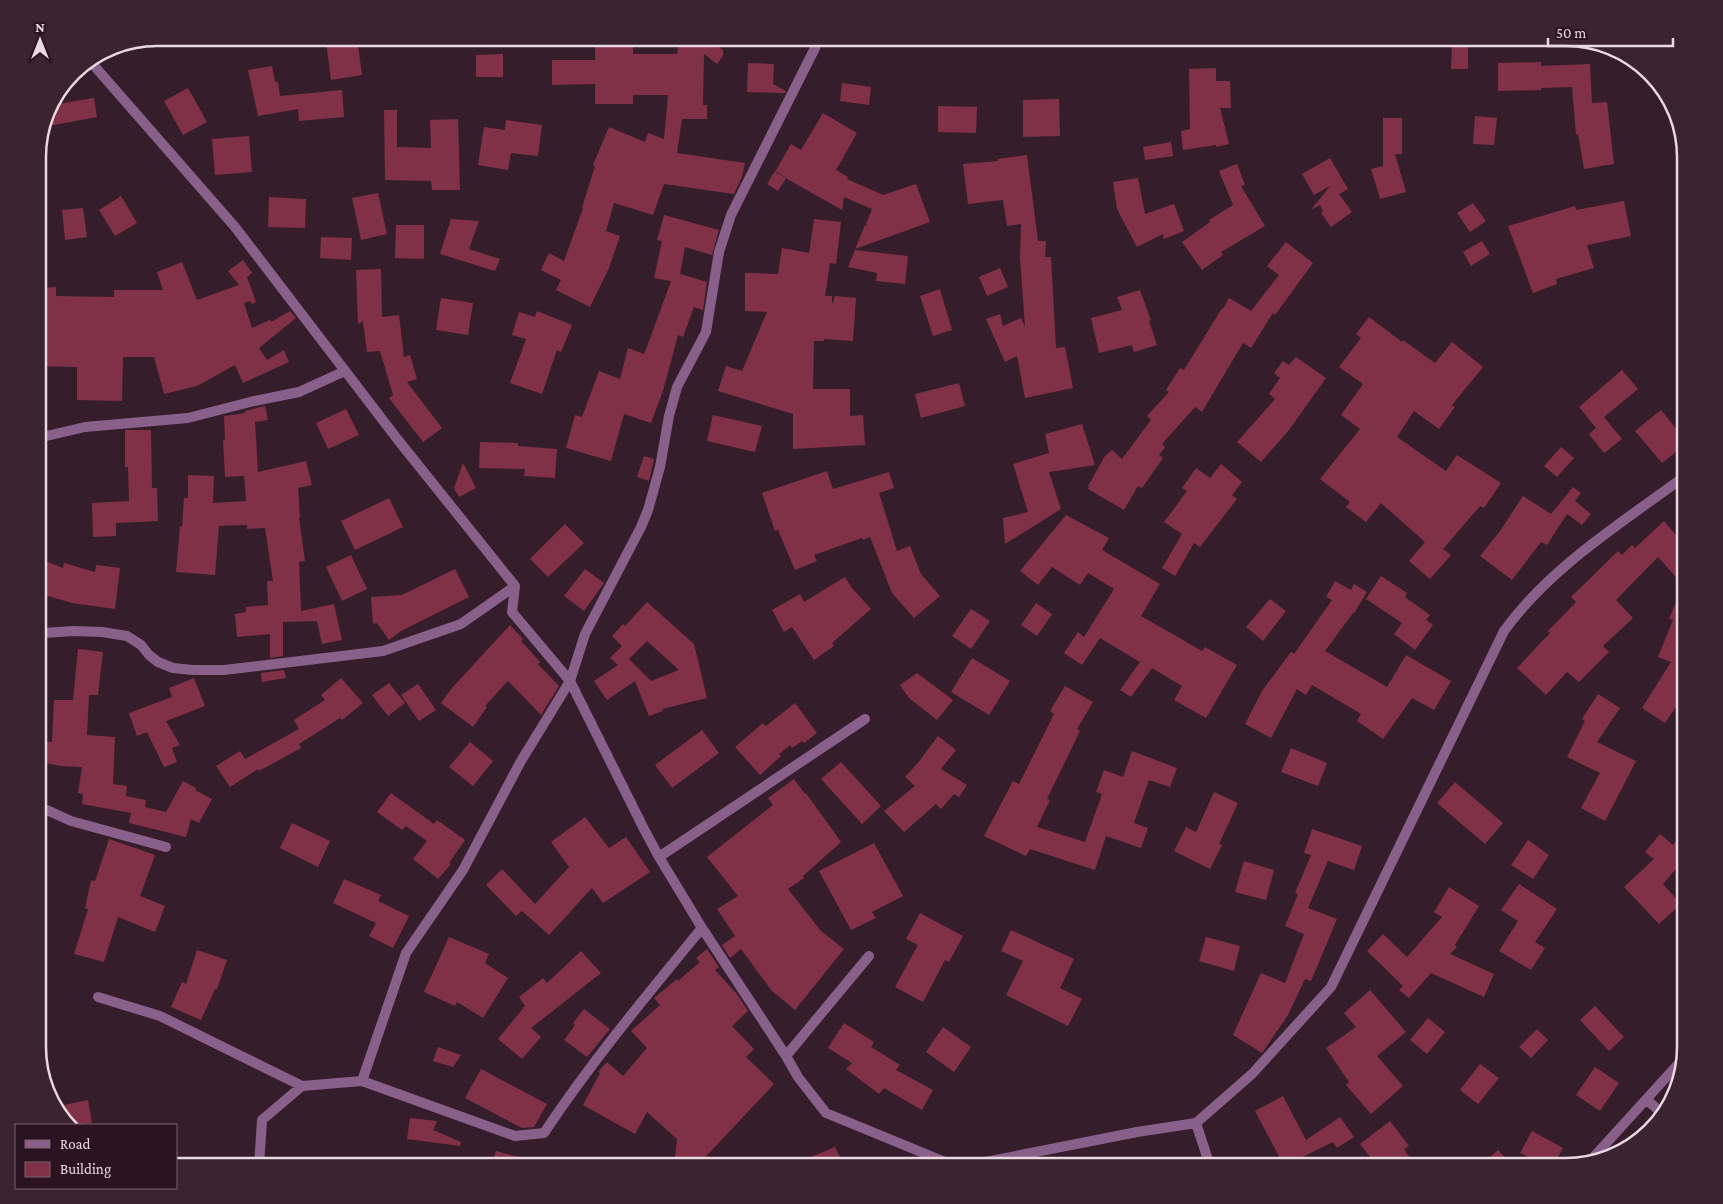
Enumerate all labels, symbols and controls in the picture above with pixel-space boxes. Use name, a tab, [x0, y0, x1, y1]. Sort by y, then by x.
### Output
north arrow	[15, 15, 65, 65]
scale bar	[1548, 15, 1673, 47]
text: N	[35, 19, 45, 35]
text: 50 m	[1556, 25, 1586, 41]
legend	[15, 1124, 178, 1189]
text: Road	[60, 1136, 91, 1152]
text: Building	[60, 1161, 111, 1178]

